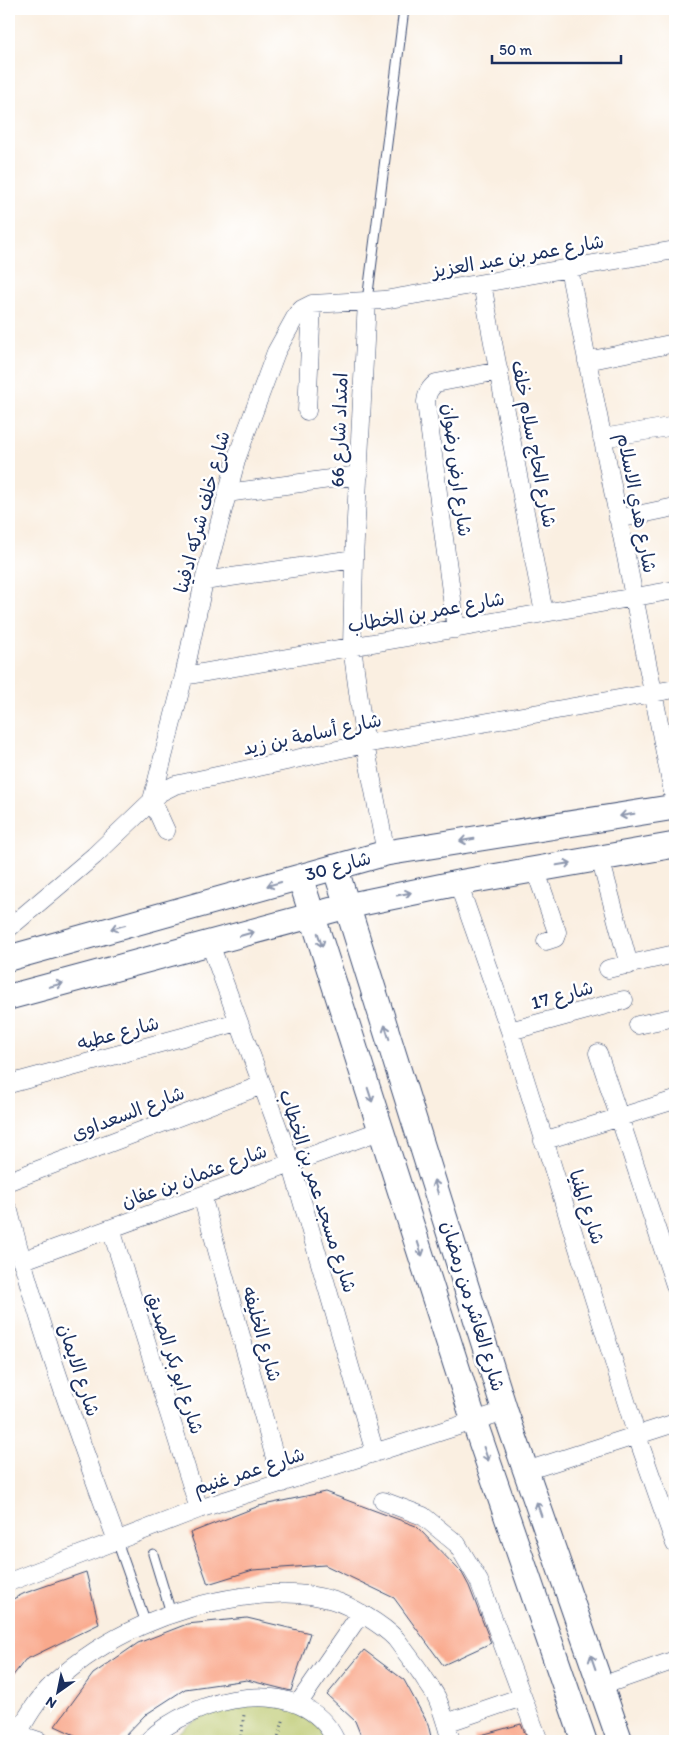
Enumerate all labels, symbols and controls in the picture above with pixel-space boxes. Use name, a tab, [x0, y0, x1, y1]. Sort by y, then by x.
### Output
scale bar	[492, 32, 620, 64]
text: 50 m	[499, 41, 532, 59]
street label: شارع عمر بن عبد العزيز	[428, 230, 606, 285]
street label: شارع الحاج سلام خلف	[504, 358, 561, 530]
street label: امتداد شارع 66	[326, 372, 354, 488]
street label: شارع ارض رضوان	[435, 402, 477, 538]
street label: شارع خلف شركه ادفينا	[169, 428, 237, 596]
street label: شارع هدي الاسلام	[609, 431, 662, 575]
street label: شارع عمر بن الخطاب	[346, 587, 507, 639]
street label: شارع أسامة بن زيد	[240, 708, 384, 762]
one-way arrow	[619, 810, 635, 820]
one-way arrow	[459, 836, 475, 846]
street label: شارع 30	[302, 846, 374, 888]
one-way arrow	[556, 858, 572, 868]
one-way arrow	[267, 880, 283, 889]
one-way arrow	[396, 889, 412, 898]
one-way arrow	[110, 923, 126, 933]
one-way arrow	[238, 929, 254, 938]
one-way arrow	[316, 932, 325, 947]
street label: شارع 17	[528, 976, 596, 1016]
one-way arrow	[47, 979, 63, 989]
street label: شارع عطيه	[75, 1011, 162, 1057]
one-way arrow	[382, 1025, 392, 1041]
street label: شارع السعداوى	[68, 1081, 189, 1147]
street label: شارع مسجد عمر بن الخطاب	[272, 1086, 362, 1296]
one-way arrow	[366, 1086, 375, 1102]
street label: شارع عثمان بن عفان	[118, 1139, 271, 1215]
street label: شارع المنيا	[562, 1167, 610, 1248]
one-way arrow	[431, 1180, 440, 1196]
street label: شارع العاشر من رمضان	[434, 1218, 510, 1395]
one-way arrow	[415, 1241, 425, 1257]
street label: شارع الخليفه	[236, 1284, 287, 1385]
street label: شارع ابو بكر الصديق	[139, 1289, 209, 1438]
street label: شارع الايمان	[51, 1321, 105, 1420]
street label: شارع عمر غنيم	[190, 1442, 309, 1503]
one-way arrow	[482, 1446, 491, 1461]
one-way arrow	[534, 1501, 543, 1517]
one-way arrow	[588, 1655, 597, 1670]
north arrow	[32, 1668, 82, 1718]
text: N	[43, 1693, 60, 1712]

